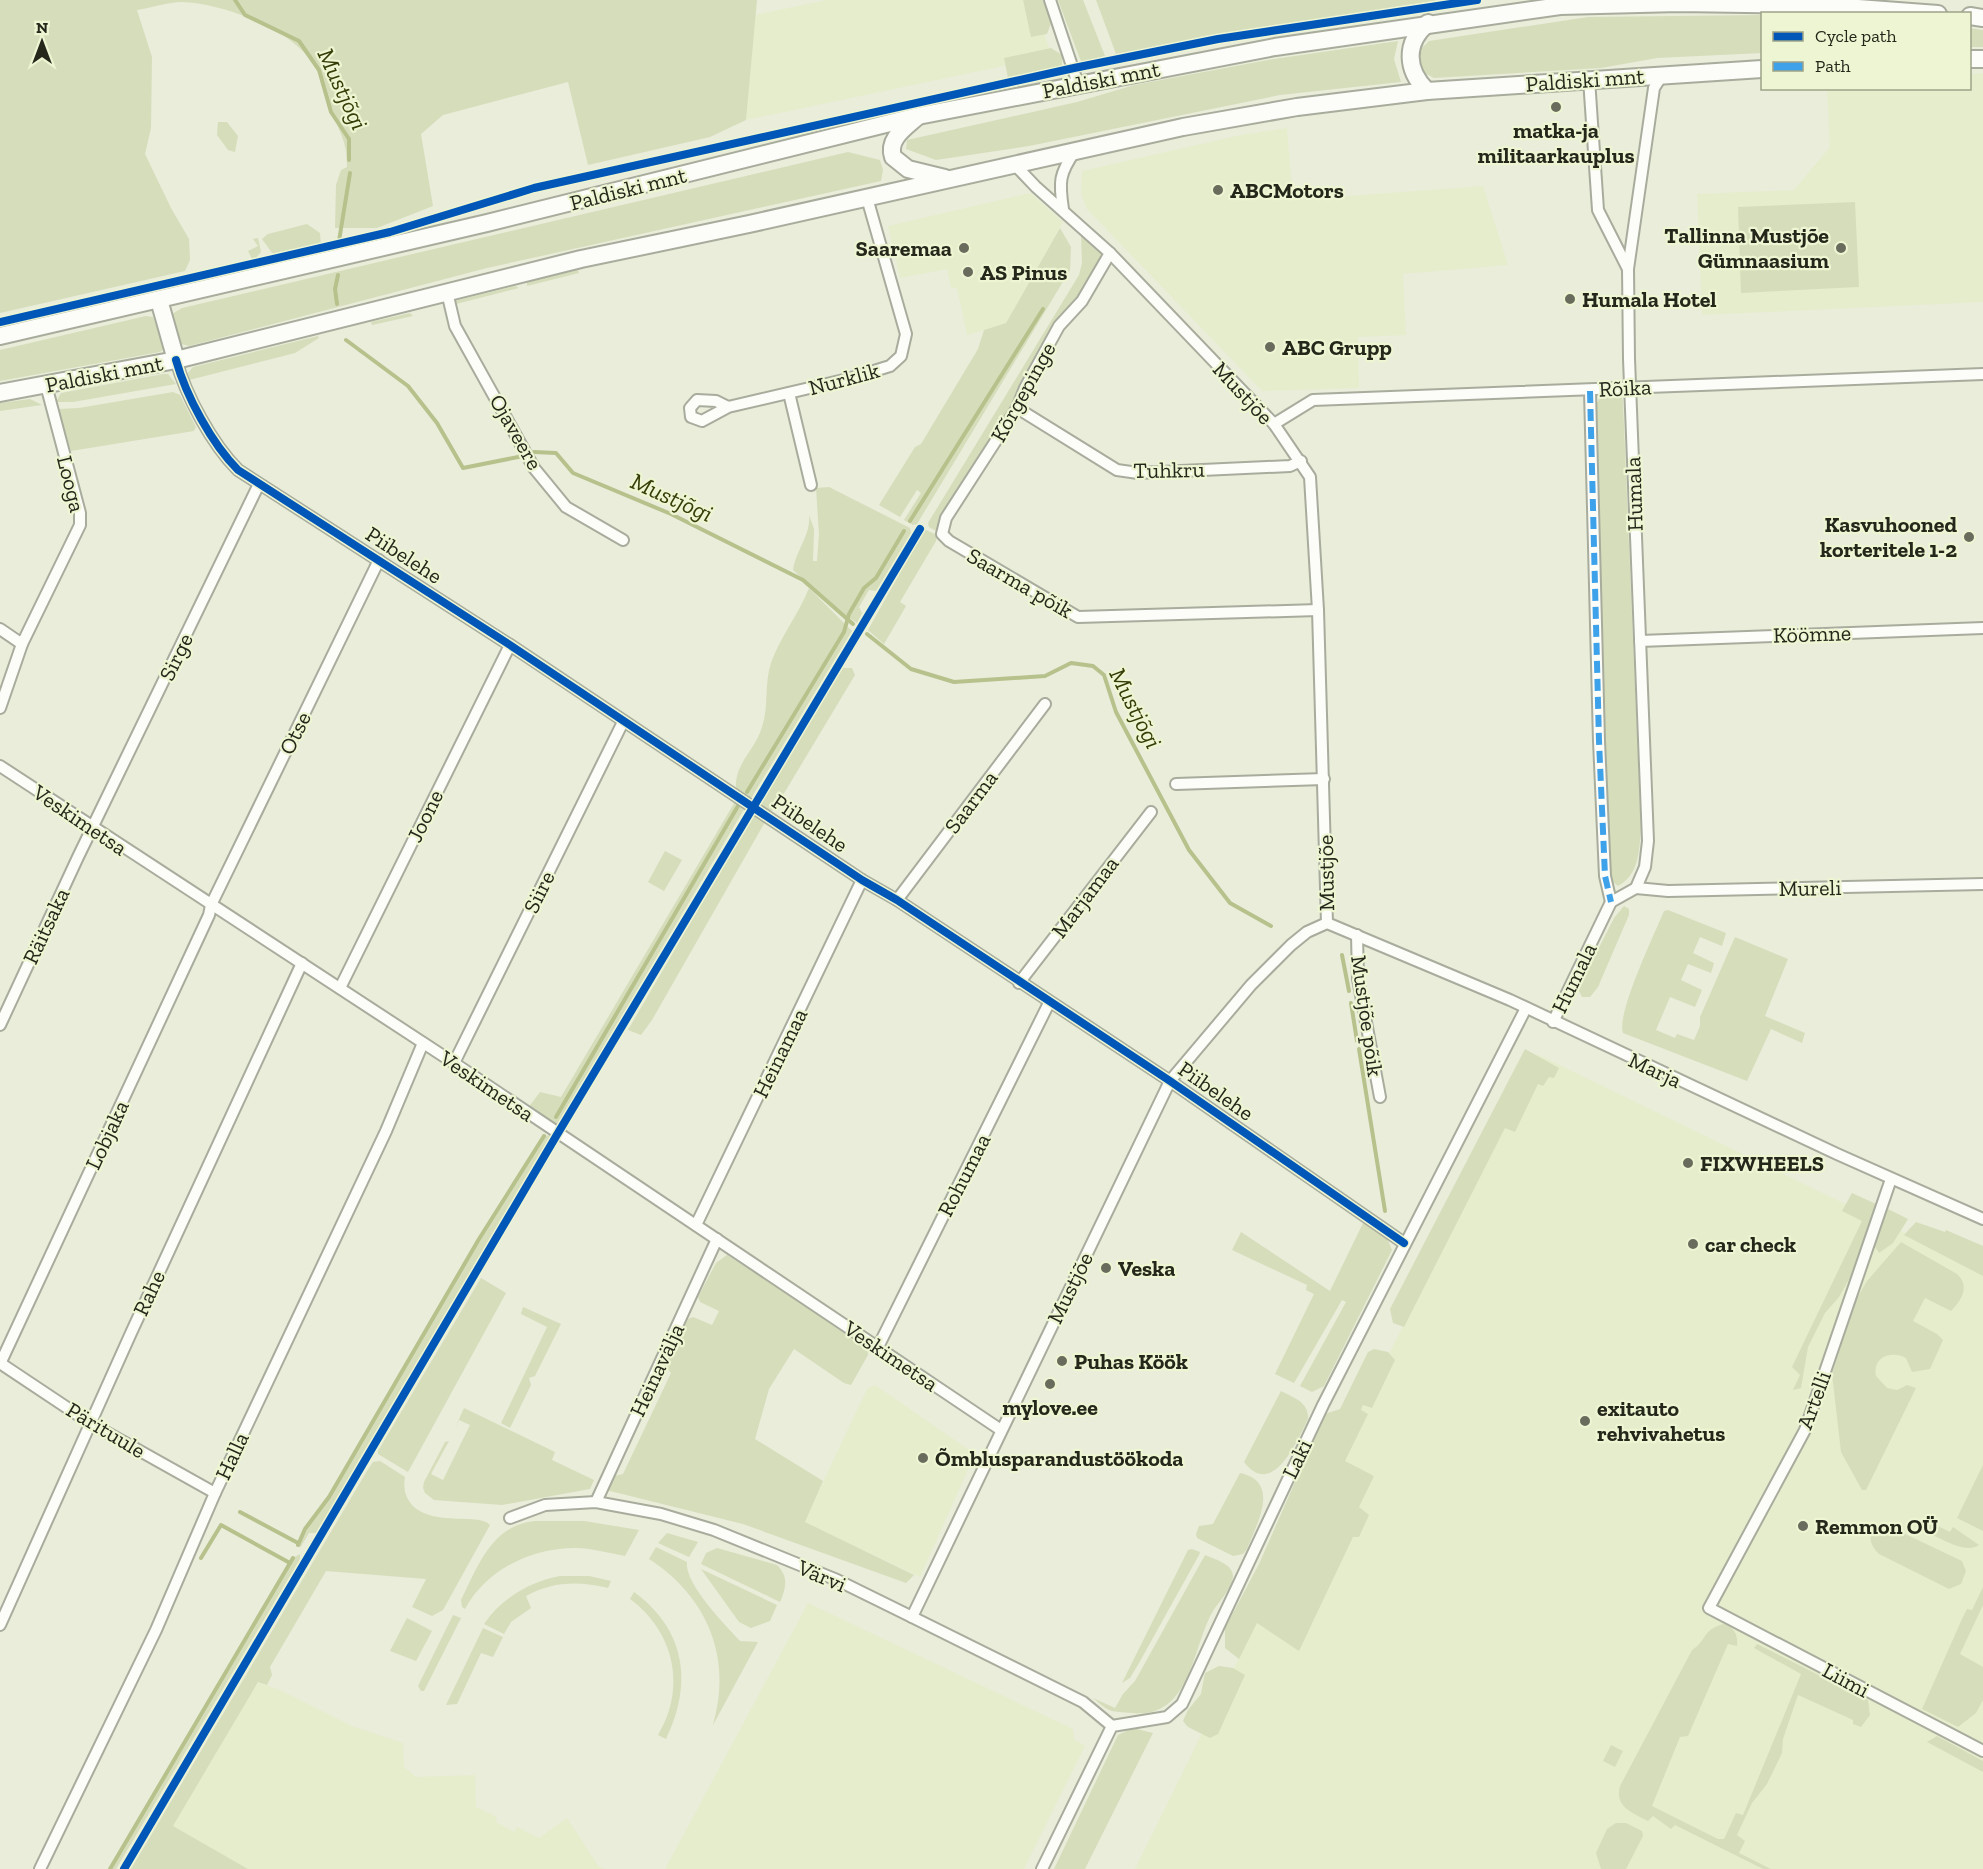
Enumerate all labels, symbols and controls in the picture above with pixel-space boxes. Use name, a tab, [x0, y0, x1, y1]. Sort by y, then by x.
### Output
north arrow	[12, 12, 72, 72]
legend	[1761, 12, 1971, 90]
text: N	[36, 18, 48, 37]
text: Cycle path	[1815, 25, 1897, 47]
water label: Mustjõgi	[312, 44, 374, 134]
street label: Paldiski mnt	[1040, 55, 1163, 105]
text: Path	[1815, 55, 1851, 77]
street label: Paldiski mnt	[1525, 62, 1646, 98]
marker: matka-ja militaarkauplus	[1549, 100, 1563, 114]
place label: matka-ja militaarkauplus	[1477, 117, 1635, 169]
street label: Paldiski mnt	[567, 161, 690, 217]
place label: ABCMotors	[1230, 177, 1344, 204]
marker: ABCMotors	[1211, 183, 1225, 197]
place label: Tallinna Mustjõe Gümnaasium	[1664, 222, 1830, 274]
place label: Saaremaa	[856, 235, 952, 262]
marker: Saaremaa	[957, 241, 971, 255]
marker: Tallinna Mustjõe Gümnaasium	[1834, 241, 1848, 255]
place label: AS Pinus	[980, 259, 1067, 286]
marker: AS Pinus	[961, 265, 975, 279]
place label: Humala Hotel	[1582, 286, 1717, 313]
marker: Humala Hotel	[1563, 292, 1577, 306]
place label: ABC Grupp	[1282, 334, 1392, 361]
street label: Kõrgepinge	[985, 337, 1061, 447]
marker: ABC Grupp	[1263, 340, 1277, 354]
street label: Paldiski mnt	[43, 349, 166, 399]
street label: Nurklik	[806, 356, 883, 401]
street label: Mustjõe	[1207, 356, 1279, 430]
street label: Rõika	[1598, 373, 1652, 403]
street label: Ojaveere	[484, 389, 548, 475]
street label: Looga	[51, 453, 91, 515]
street label: Tuhkru	[1133, 456, 1206, 484]
street label: Humala	[1619, 456, 1649, 532]
water label: Mustjõgi	[626, 466, 718, 528]
place label: Kasvuhooned korteritele 1-2	[1820, 511, 1957, 563]
street label: Piibelehe	[361, 520, 447, 590]
marker: Kasvuhooned korteritele 1-2	[1962, 530, 1976, 544]
street label: Saarma põik	[962, 542, 1078, 624]
street label: Köömne	[1772, 619, 1852, 649]
street label: Sirge	[153, 629, 199, 685]
water label: Mustjõgi	[1103, 663, 1169, 753]
street label: Otse	[273, 707, 317, 759]
street label: Saarma	[939, 765, 1004, 839]
street label: Veskimetsa	[27, 778, 133, 862]
street label: Joone	[401, 785, 449, 847]
street label: Piibelehe	[767, 788, 853, 858]
street label: Mustjõe	[1312, 835, 1340, 911]
street label: Marjamaa	[1045, 850, 1125, 943]
street label: Siire	[517, 866, 561, 918]
street label: Mureli	[1778, 874, 1842, 902]
street label: Räitsaka	[17, 883, 75, 968]
street label: Humala	[1546, 938, 1603, 1017]
street label: Mustjõe põik	[1345, 954, 1389, 1079]
street label: Heinamaa	[747, 1004, 813, 1102]
street label: Veskimetsa	[434, 1044, 540, 1128]
street label: Marja	[1624, 1046, 1686, 1094]
street label: Piibelehe	[1173, 1055, 1259, 1127]
street label: Lobjaka	[79, 1096, 135, 1174]
street label: Rohumaa	[932, 1129, 997, 1221]
place label: FIXWHEELS	[1700, 1150, 1824, 1177]
marker: FIXWHEELS	[1681, 1156, 1695, 1170]
place label: car check	[1705, 1231, 1796, 1258]
marker: car check	[1686, 1237, 1700, 1251]
street label: Mustjõe	[1041, 1248, 1099, 1328]
place label: Veska	[1118, 1255, 1175, 1282]
marker: Veska	[1099, 1261, 1113, 1275]
street label: Rahe	[127, 1266, 171, 1320]
street label: Veskimetsa	[838, 1314, 944, 1398]
street label: Heinavälja	[624, 1319, 690, 1421]
place label: Puhas Köök	[1074, 1348, 1188, 1375]
marker: Puhas Köök	[1055, 1354, 1069, 1368]
street label: Artelli	[1791, 1367, 1837, 1433]
marker: mylove.ee	[1043, 1377, 1057, 1391]
place label: mylove.ee	[1002, 1394, 1098, 1421]
place label: exitauto rehvivahetus	[1597, 1395, 1725, 1447]
street label: Pärituule	[62, 1396, 150, 1464]
marker: exitauto rehvivahetus	[1578, 1414, 1592, 1428]
street label: Halla	[209, 1428, 255, 1484]
street label: Laki	[1276, 1435, 1318, 1483]
place label: Õmblusparandustöökoda	[935, 1445, 1183, 1472]
marker: Õmblusparandustöökoda	[916, 1451, 930, 1465]
place label: Remmon OÜ	[1815, 1513, 1938, 1540]
marker: Remmon OÜ	[1796, 1519, 1810, 1533]
street label: Värvi	[793, 1553, 850, 1598]
street label: Liimi	[1818, 1656, 1874, 1704]

